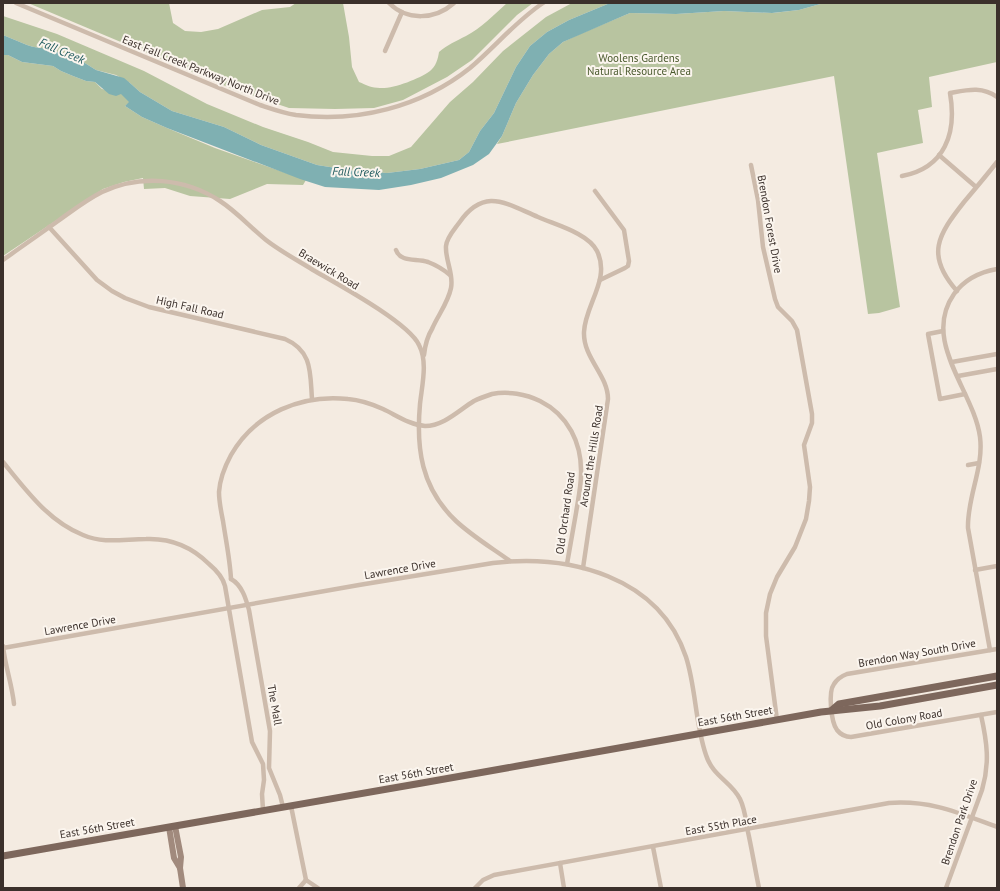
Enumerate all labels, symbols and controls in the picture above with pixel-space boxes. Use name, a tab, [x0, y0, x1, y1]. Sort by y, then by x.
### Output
street label: East Fall Creek Parkway North Drive	[120, 32, 282, 108]
water label: Fall Creek	[37, 34, 88, 67]
park label: Woolens Gardens Natural Resource Area	[587, 51, 691, 78]
water label: Fall Creek	[332, 163, 381, 180]
street label: Brendon Forest Drive	[754, 174, 786, 275]
street label: Braewick Road	[296, 245, 362, 293]
street label: High Fall Road	[155, 292, 225, 322]
street label: Around the Hills Road	[576, 404, 606, 508]
street label: Old Orchard Road	[552, 471, 578, 555]
street label: Lawrence Drive	[363, 556, 437, 582]
street label: Lawrence Drive	[43, 612, 117, 638]
street label: Brendon Way South Drive	[857, 636, 977, 670]
street label: The Mall	[265, 683, 286, 727]
street label: East 56th Street	[697, 703, 774, 729]
street label: Old Colony Road	[865, 705, 943, 733]
street label: East 56th Street	[378, 760, 455, 786]
street label: Brendon Park Drive	[938, 777, 980, 867]
street label: East 55th Place	[684, 812, 758, 838]
street label: East 56th Street	[59, 815, 136, 841]

